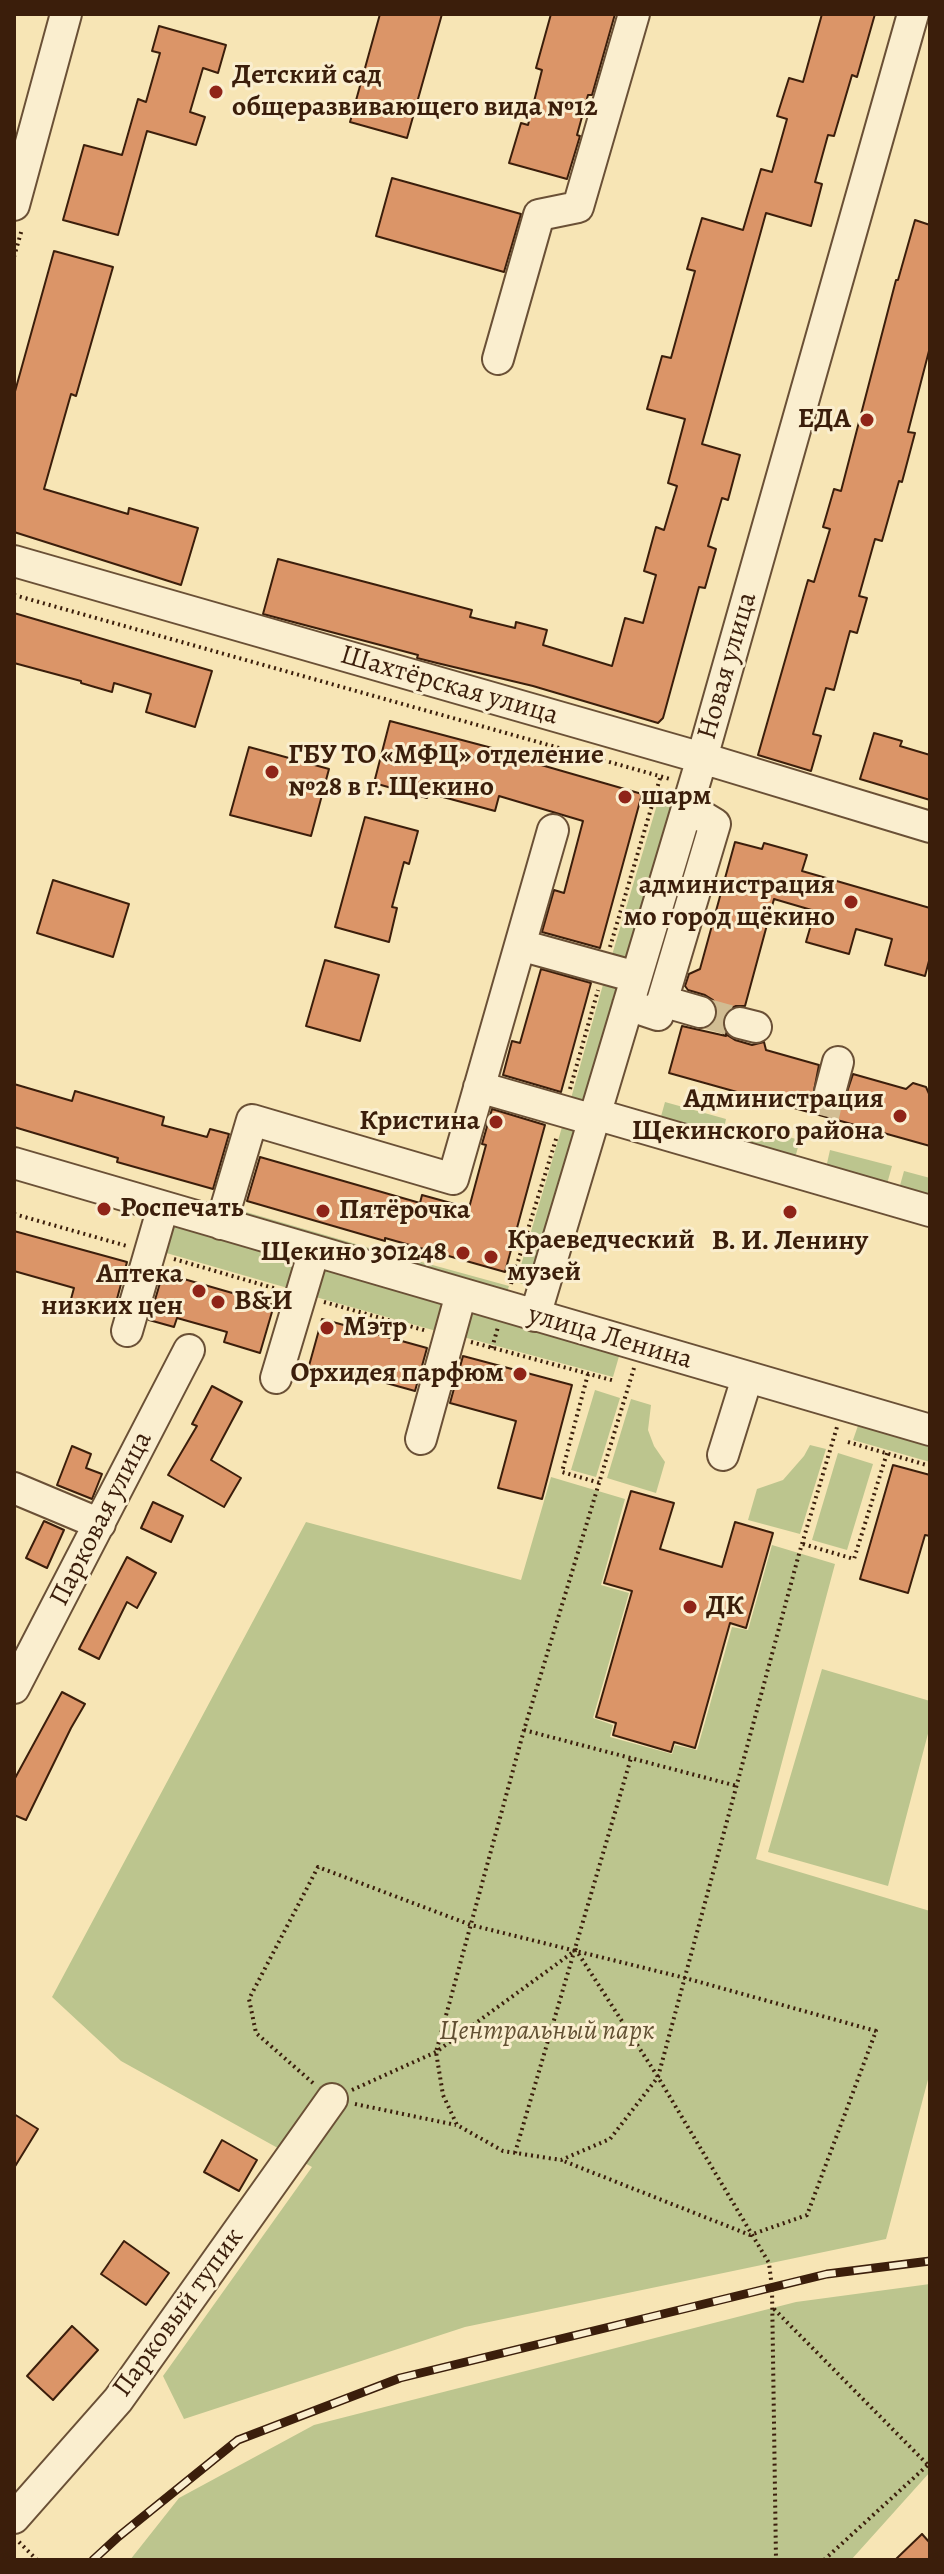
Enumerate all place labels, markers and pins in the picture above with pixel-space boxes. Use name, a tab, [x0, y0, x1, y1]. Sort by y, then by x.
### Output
place label: Детский сад общеразвивающего вида №12	[232, 59, 598, 125]
marker: Детский сад общеразвивающего вида №12	[207, 83, 225, 101]
place label: ЕДА	[798, 403, 851, 437]
marker: ЕДА	[858, 411, 876, 429]
place label: ГБУ ТО «МФЦ» отделение №28 в г. Щекино	[288, 739, 604, 805]
marker: ГБУ ТО «МФЦ» отделение №28 в г. Щекино	[263, 763, 281, 781]
place label: шарм	[641, 780, 711, 814]
marker: шарм	[616, 788, 634, 806]
place label: администрация мо город щёкино	[624, 869, 835, 935]
marker: администрация мо город щёкино	[842, 893, 860, 911]
place label: Администрация Щекинского района	[632, 1083, 884, 1149]
place label: Кристина	[359, 1105, 480, 1139]
marker: Администрация Щекинского района	[891, 1107, 909, 1125]
marker: Кристина	[487, 1113, 505, 1131]
place label: Роспечать	[120, 1192, 243, 1226]
place label: Пятёрочка	[339, 1194, 470, 1228]
marker: Роспечать	[95, 1200, 113, 1218]
marker: Пятёрочка	[314, 1202, 332, 1220]
marker: В. И. Ленину	[781, 1203, 799, 1221]
place label: Краеведческий музей	[507, 1224, 695, 1290]
place label: В. И. Ленину	[712, 1225, 868, 1259]
place label: Щекино 301248	[261, 1236, 447, 1270]
marker: Щекино 301248	[454, 1244, 472, 1262]
marker: Краеведческий музей	[482, 1248, 500, 1266]
place label: Аптека низких цен	[41, 1258, 183, 1324]
marker: Аптека низких цен	[190, 1282, 208, 1300]
place label: В&И	[234, 1285, 293, 1319]
marker: В&И	[209, 1293, 227, 1311]
place label: Мэтр	[343, 1311, 407, 1345]
marker: Мэтр	[318, 1319, 336, 1337]
place label: Орхидея парфюм	[290, 1357, 504, 1391]
marker: Орхидея парфюм	[511, 1365, 529, 1383]
place label: ДК	[706, 1590, 744, 1624]
marker: ДК	[681, 1598, 699, 1616]

